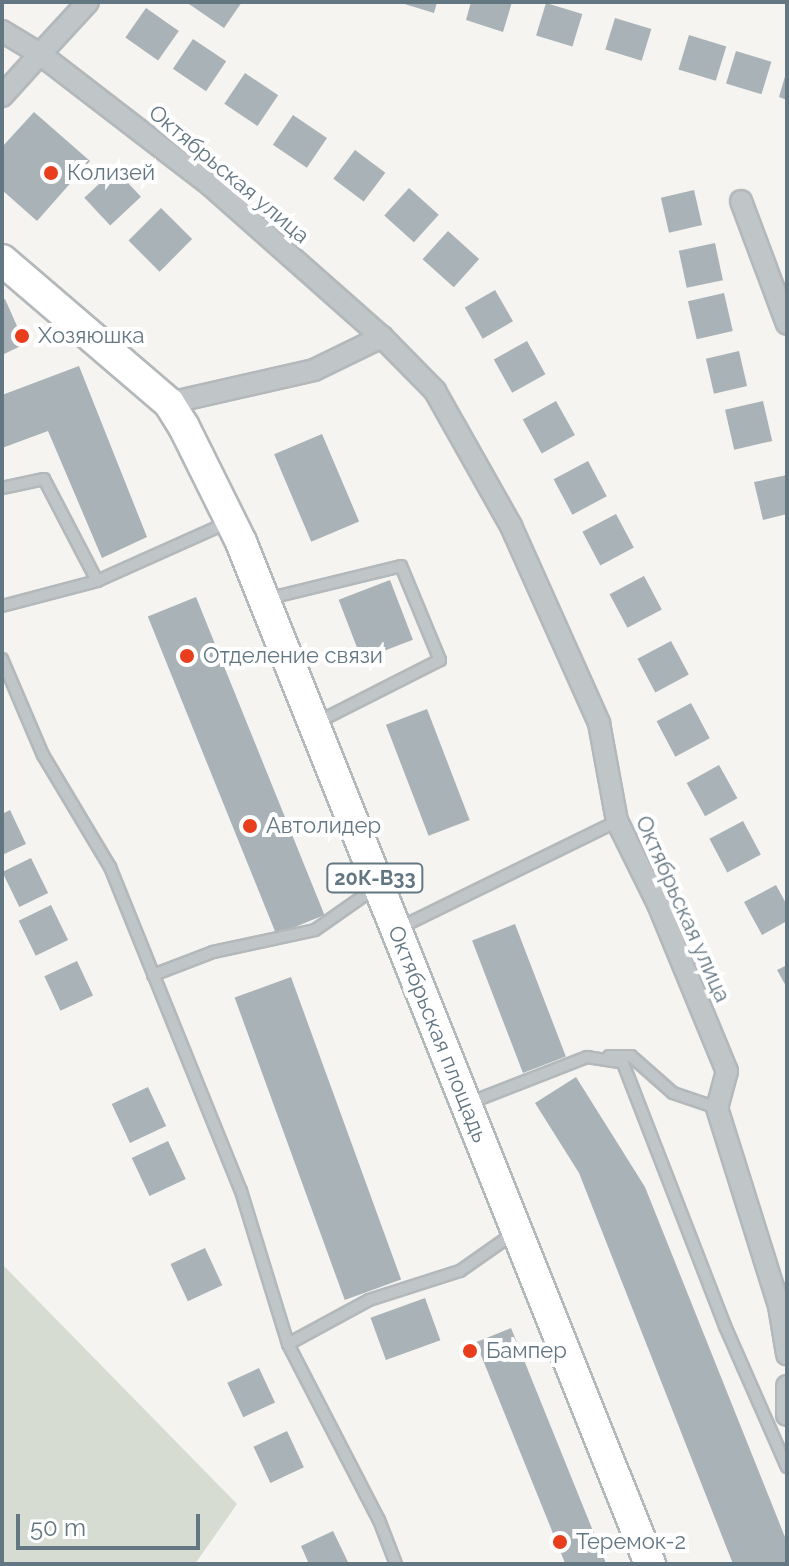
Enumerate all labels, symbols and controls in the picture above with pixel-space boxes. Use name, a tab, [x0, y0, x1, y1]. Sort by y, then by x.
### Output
street label: Октябрьская улица	[143, 99, 315, 249]
place label: Колизей	[67, 160, 155, 186]
marker: Колизей	[42, 164, 60, 182]
place label: Хозяюшка	[38, 323, 145, 349]
marker: Хозяюшка	[13, 327, 31, 345]
place label: Отделение связи	[203, 643, 383, 669]
marker: Отделение связи	[178, 647, 196, 665]
street label: Октябрьская улица	[630, 811, 736, 1007]
place label: Автолидер	[266, 813, 381, 839]
marker: Автолидер	[241, 817, 259, 835]
road number: 20К-В33	[325, 862, 425, 894]
street label: Октябрьская площадь	[382, 922, 494, 1146]
place label: Бампер	[486, 1338, 567, 1364]
marker: Бампер	[461, 1342, 479, 1360]
scale bar	[20, 1498, 204, 1548]
text: 50 m	[30, 1513, 86, 1542]
place label: Теремок-2	[576, 1529, 686, 1555]
marker: Теремок-2	[551, 1533, 569, 1551]

